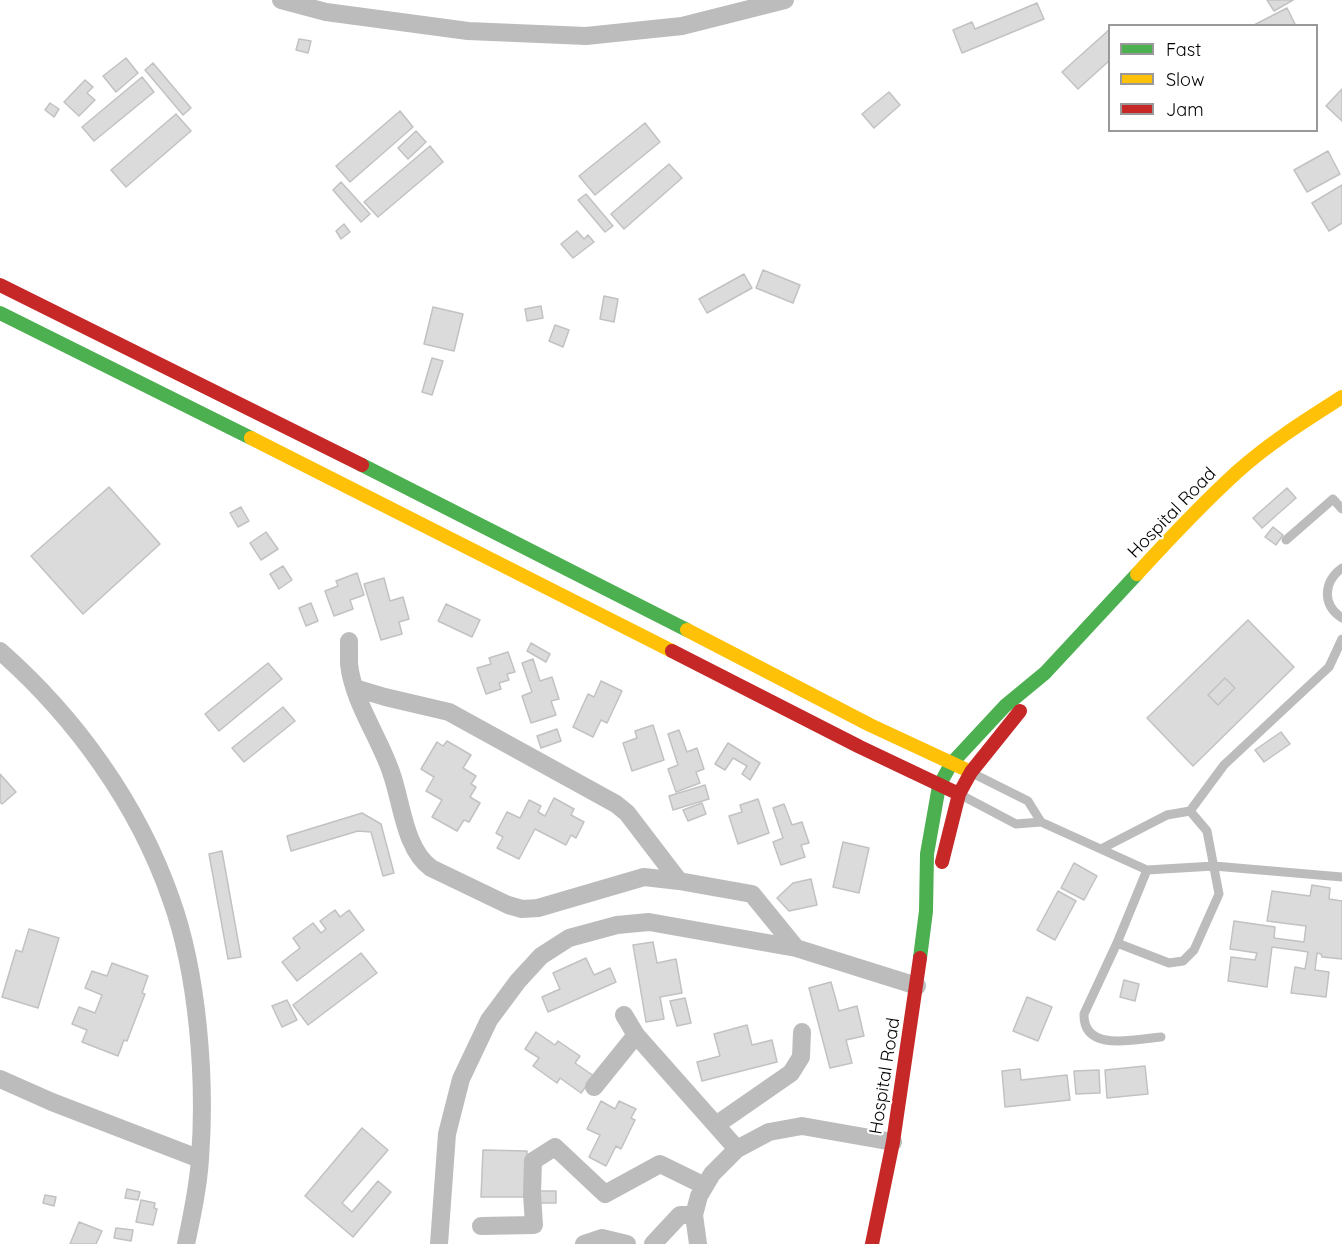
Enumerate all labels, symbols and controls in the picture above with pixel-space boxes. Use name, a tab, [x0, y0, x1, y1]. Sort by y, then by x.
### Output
legend	[1108, 24, 1318, 132]
text: Fast	[1166, 38, 1201, 61]
text: Slow	[1166, 68, 1204, 91]
text: Jam	[1166, 98, 1204, 121]
street label: Hospital Road	[1123, 463, 1221, 563]
street label: Hospital Road	[865, 1016, 905, 1136]

